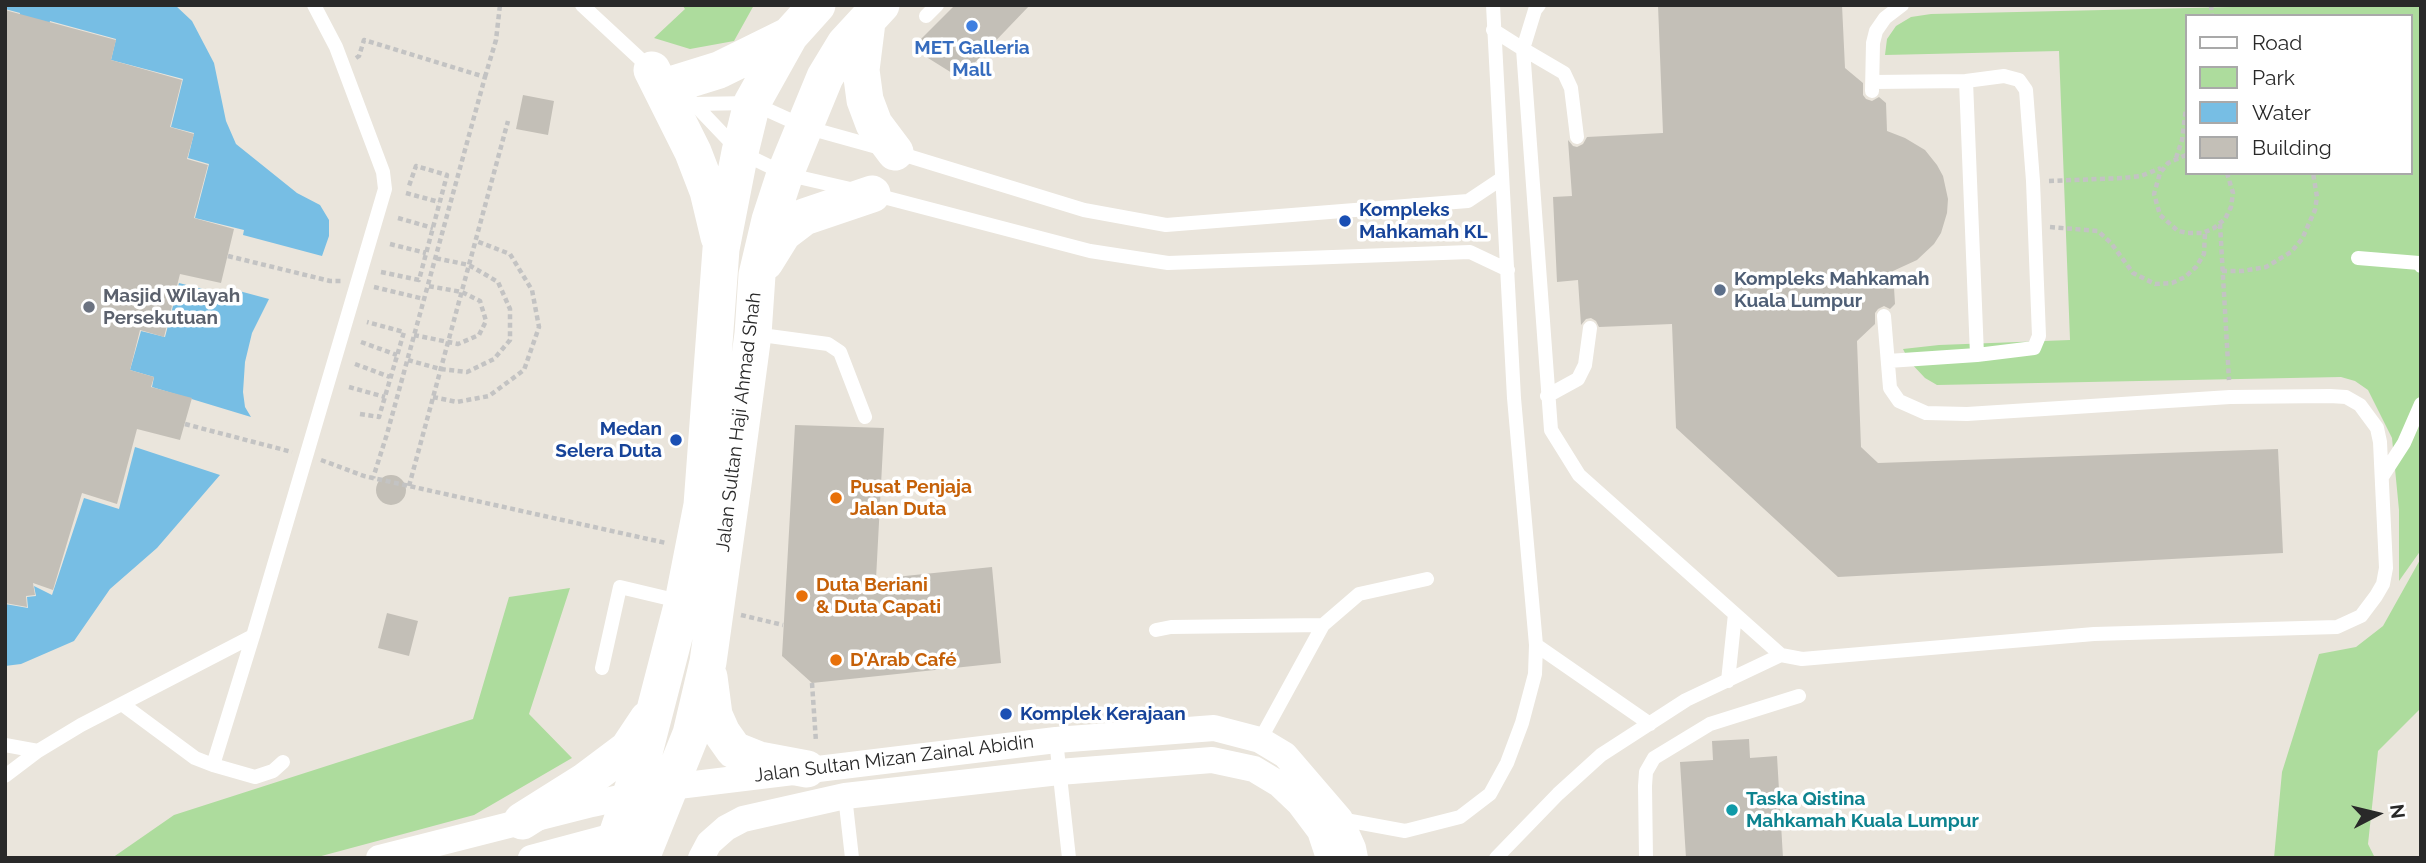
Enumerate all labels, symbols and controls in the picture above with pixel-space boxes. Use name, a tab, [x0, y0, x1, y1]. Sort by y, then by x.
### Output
legend	[2184, 14, 2412, 175]
marker: MET Galleria Mall	[964, 18, 980, 34]
text: Road	[2252, 30, 2302, 55]
place label: MET Galleria Mall	[914, 37, 1030, 81]
text: Park	[2252, 65, 2295, 90]
text: Water	[2252, 100, 2311, 125]
text: Building	[2252, 135, 2332, 160]
place label: Kompleks Mahkamah KL	[1359, 199, 1488, 243]
marker: Kompleks Mahkamah KL	[1337, 213, 1353, 229]
place label: Kompleks Mahkamah Kuala Lumpur	[1734, 268, 1929, 312]
marker: Kompleks Mahkamah Kuala Lumpur	[1712, 282, 1728, 298]
place label: Masjid Wilayah Persekutuan	[103, 285, 240, 329]
street label: Jalan Sultan Haji Ahmad Shah	[712, 291, 766, 553]
marker: Masjid Wilayah Persekutuan	[81, 299, 97, 315]
place label: Medan Selera Duta	[555, 418, 662, 462]
marker: Medan Selera Duta	[668, 432, 684, 448]
place label: Pusat Penjaja Jalan Duta	[850, 476, 972, 520]
marker: Pusat Penjaja Jalan Duta	[828, 490, 844, 506]
place label: Duta Beriani & Duta Capati	[816, 574, 941, 618]
marker: Duta Beriani & Duta Capati	[794, 588, 810, 604]
place label: D'Arab Café	[850, 649, 957, 671]
marker: D'Arab Café	[828, 652, 844, 668]
place label: Komplek Kerajaan	[1020, 703, 1186, 725]
marker: Komplek Kerajaan	[998, 706, 1014, 722]
street label: Jalan Sultan Mizan Zainal Abidin	[753, 731, 1035, 787]
north arrow	[2342, 779, 2412, 849]
place label: Taska Qistina Mahkamah Kuala Lumpur	[1746, 788, 1979, 832]
marker: Taska Qistina Mahkamah Kuala Lumpur	[1724, 802, 1740, 818]
text: N	[2386, 803, 2410, 820]

